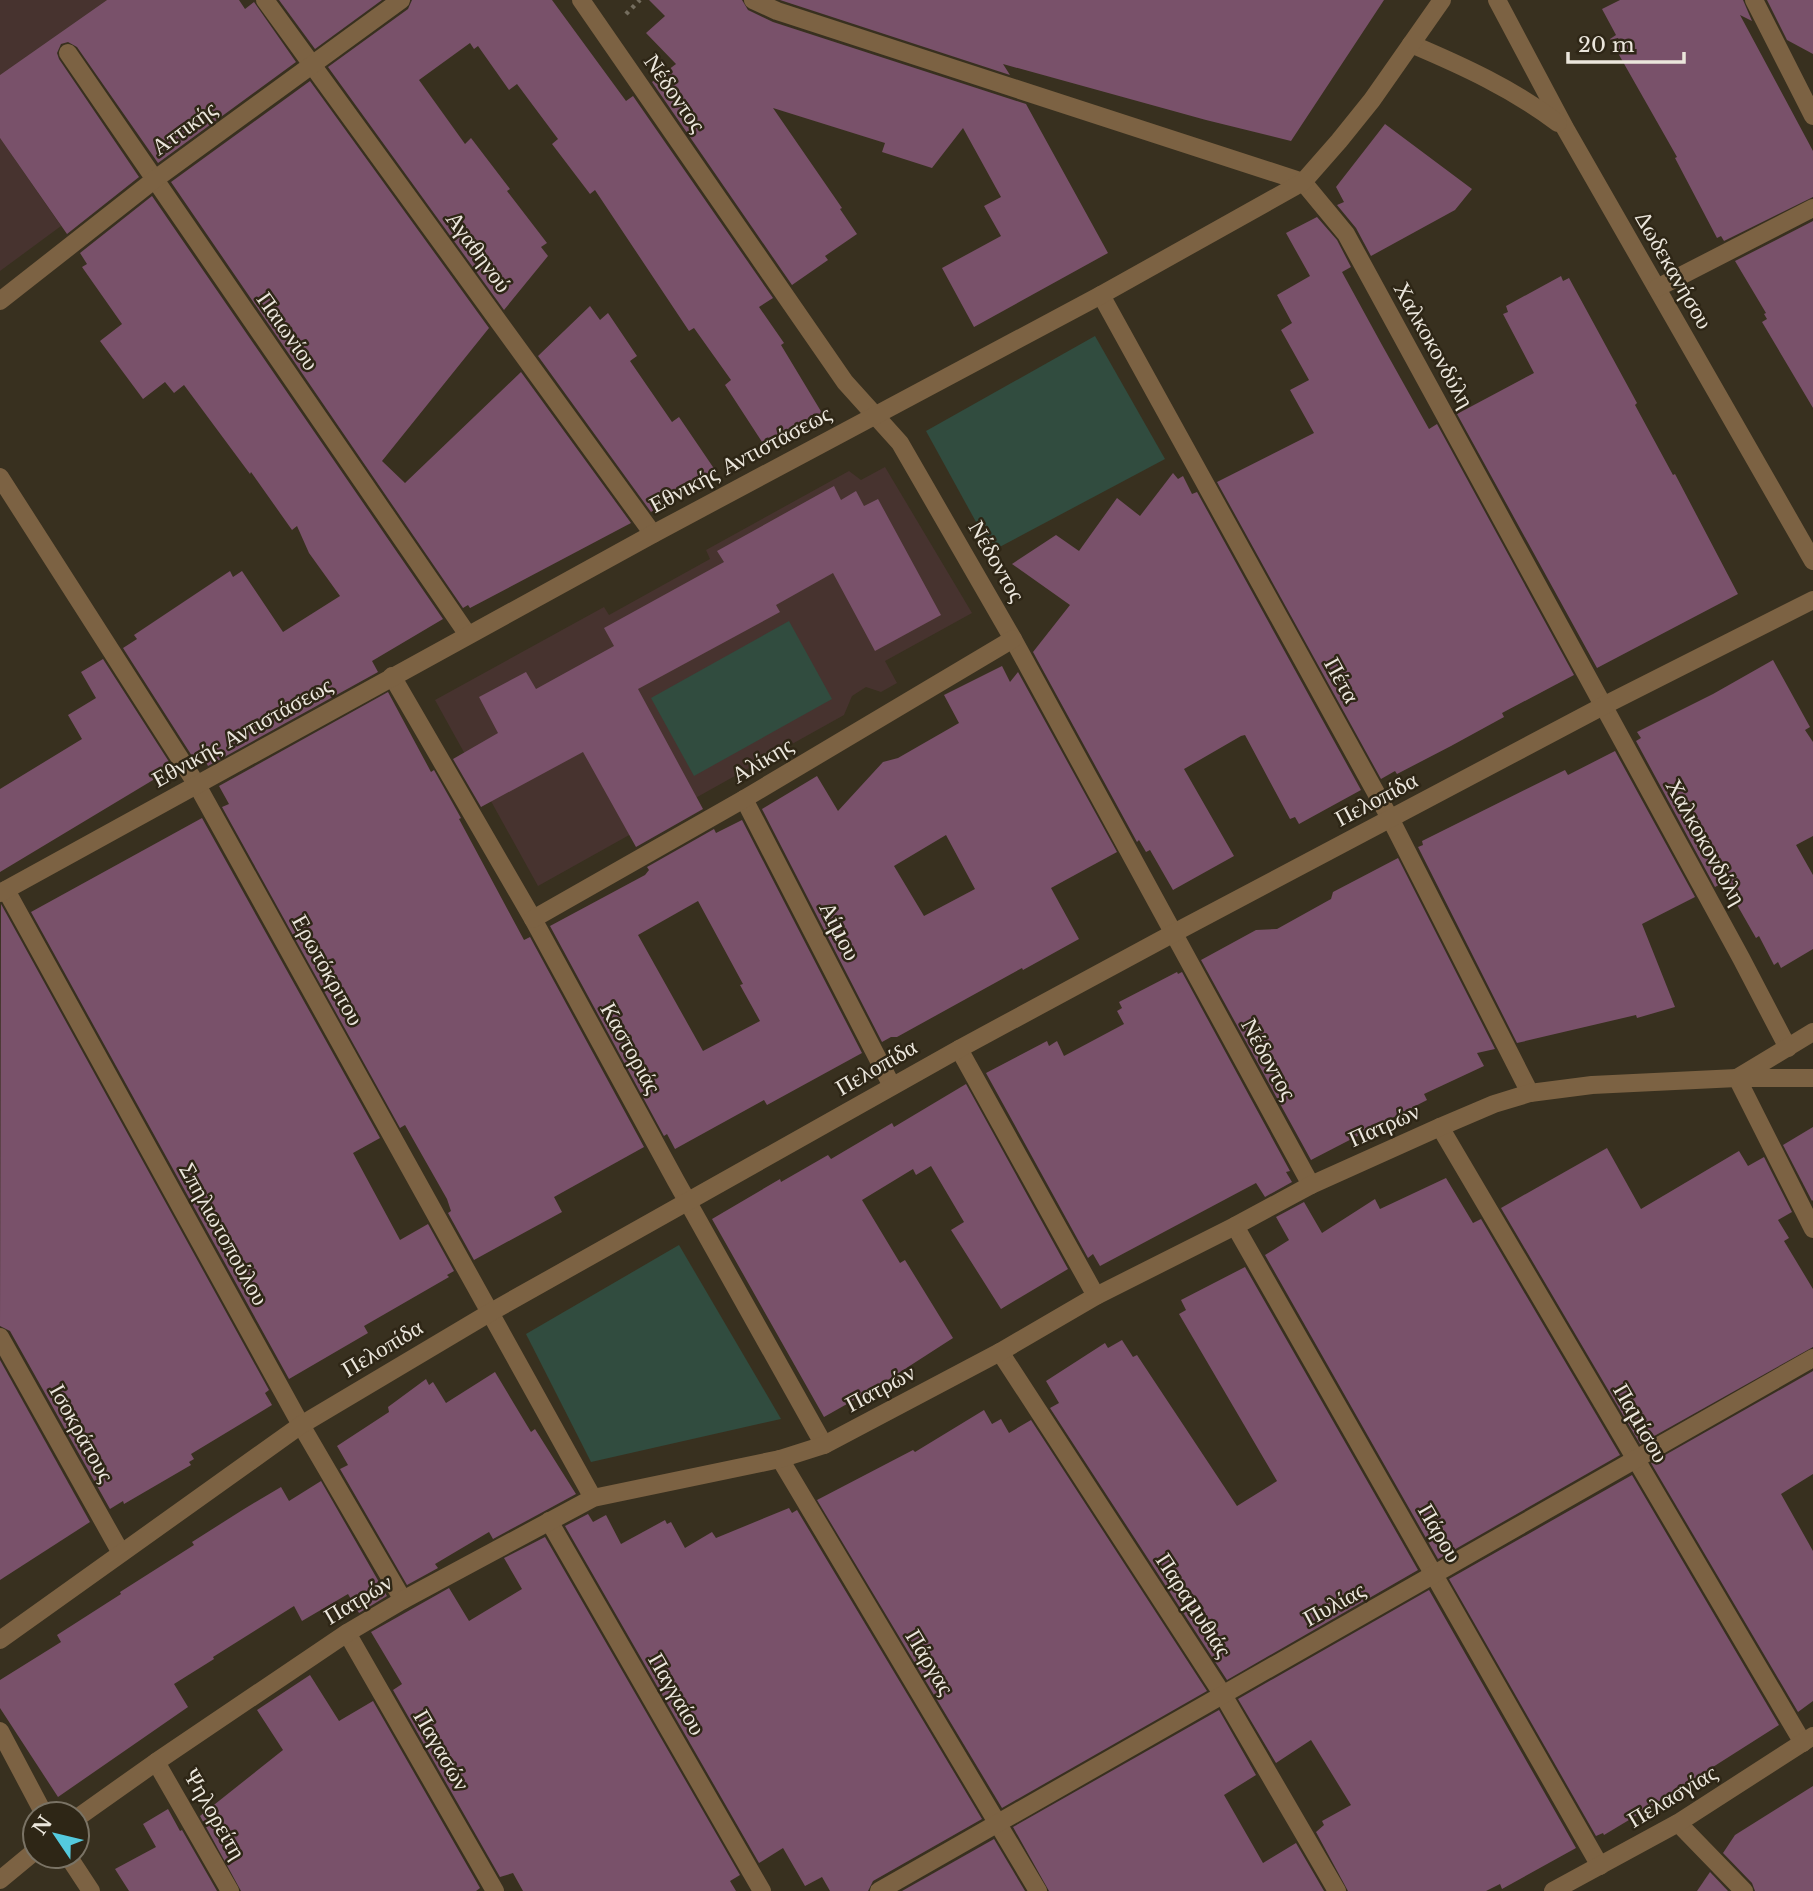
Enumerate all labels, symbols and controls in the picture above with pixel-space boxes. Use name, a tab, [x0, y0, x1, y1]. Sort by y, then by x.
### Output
scale bar	[1568, 21, 1684, 65]
text: 20 m	[1578, 32, 1635, 58]
street label: Νέδοντος	[638, 49, 712, 137]
street label: Αττικής	[146, 95, 222, 161]
street label: Αγαθηνού	[440, 206, 518, 298]
street label: Δωδεκανήσου	[1629, 206, 1719, 334]
street label: Χαλκοκονδύλη	[1388, 277, 1480, 413]
street label: Παιωνίου	[251, 286, 325, 376]
street label: Εθνικής Αντιστάσεως	[644, 399, 836, 519]
street label: Νέδοντος	[963, 516, 1031, 606]
street label: Πέτα	[1318, 652, 1366, 708]
street label: Εθνικής Αντιστάσεως	[147, 671, 337, 793]
street label: Αλίκης	[726, 731, 798, 789]
street label: Πελοπίδα	[1330, 766, 1422, 832]
street label: Χαλκοκονδύλη	[1660, 774, 1752, 910]
street label: Αίμου	[813, 897, 867, 965]
street label: Ερωτόκριτου	[286, 910, 370, 1030]
street label: Καστοριάς	[595, 998, 667, 1098]
street label: Νέδοντος	[1235, 1013, 1303, 1105]
street label: Πελοπίδα	[830, 1032, 922, 1102]
street label: Πατρών	[1344, 1097, 1424, 1153]
street label: Σπηλιωτοπούλου	[173, 1158, 275, 1310]
street label: Πελοπίδα	[336, 1313, 428, 1383]
street label: Πατρών	[840, 1358, 920, 1418]
street label: Παμίσου	[1607, 1378, 1675, 1468]
street label: Ισοκράτους	[44, 1379, 120, 1487]
street label: Πάρου	[1412, 1499, 1468, 1567]
street label: Παραμυθιάς	[1150, 1548, 1238, 1662]
street label: Πατρών	[319, 1568, 397, 1630]
street label: Πυλίας	[1298, 1576, 1370, 1632]
street label: Πάργας	[900, 1624, 960, 1700]
street label: Παγγαίου	[642, 1648, 712, 1740]
street label: Παγασών	[408, 1705, 476, 1795]
street label: Πελασγίας	[1622, 1758, 1722, 1834]
street label: Ψηλορείτη	[178, 1764, 252, 1864]
north arrow	[21, 1800, 91, 1870]
text: N	[28, 1812, 57, 1839]

